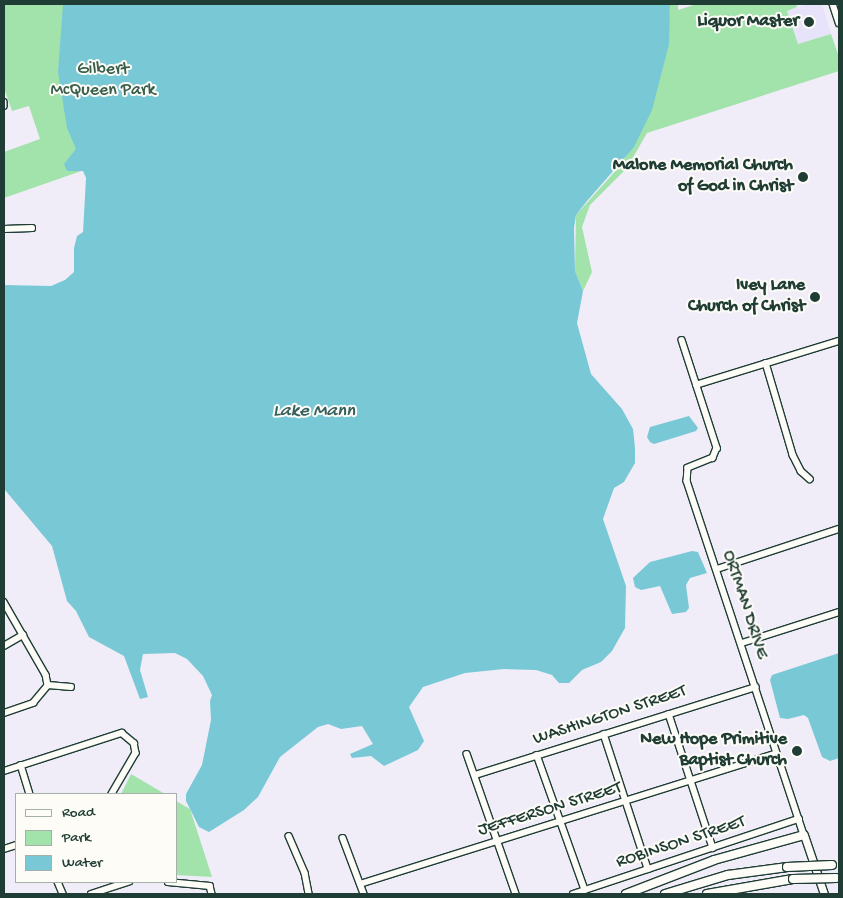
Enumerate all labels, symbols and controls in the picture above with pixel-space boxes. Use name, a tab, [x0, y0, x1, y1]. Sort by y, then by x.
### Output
place label: Liquor Master	[697, 11, 799, 33]
marker: Liquor Master	[803, 16, 815, 28]
park label: Gilbert McQueen Park	[51, 60, 155, 102]
place label: Malone Memorial Church of God in Christ	[613, 156, 793, 198]
marker: Malone Memorial Church of God in Christ	[797, 171, 809, 183]
place label: Ivey Lane Church of Christ	[688, 276, 805, 318]
marker: Ivey Lane Church of Christ	[809, 291, 821, 303]
water label: Lake Mann	[273, 401, 355, 423]
street label: ORTMAN DRIVE	[716, 548, 772, 662]
street label: WASHINGTON STREET	[531, 681, 689, 751]
place label: New Hope Primitive Baptist Church	[640, 730, 787, 772]
marker: New Hope Primitive Baptist Church	[791, 745, 803, 757]
street label: JEFFERSON STREET	[476, 778, 624, 842]
legend	[15, 793, 178, 883]
text: Road	[62, 804, 95, 822]
street label: ROBINSON STREET	[614, 812, 748, 874]
text: Park	[62, 829, 91, 847]
text: Water	[62, 854, 102, 872]

